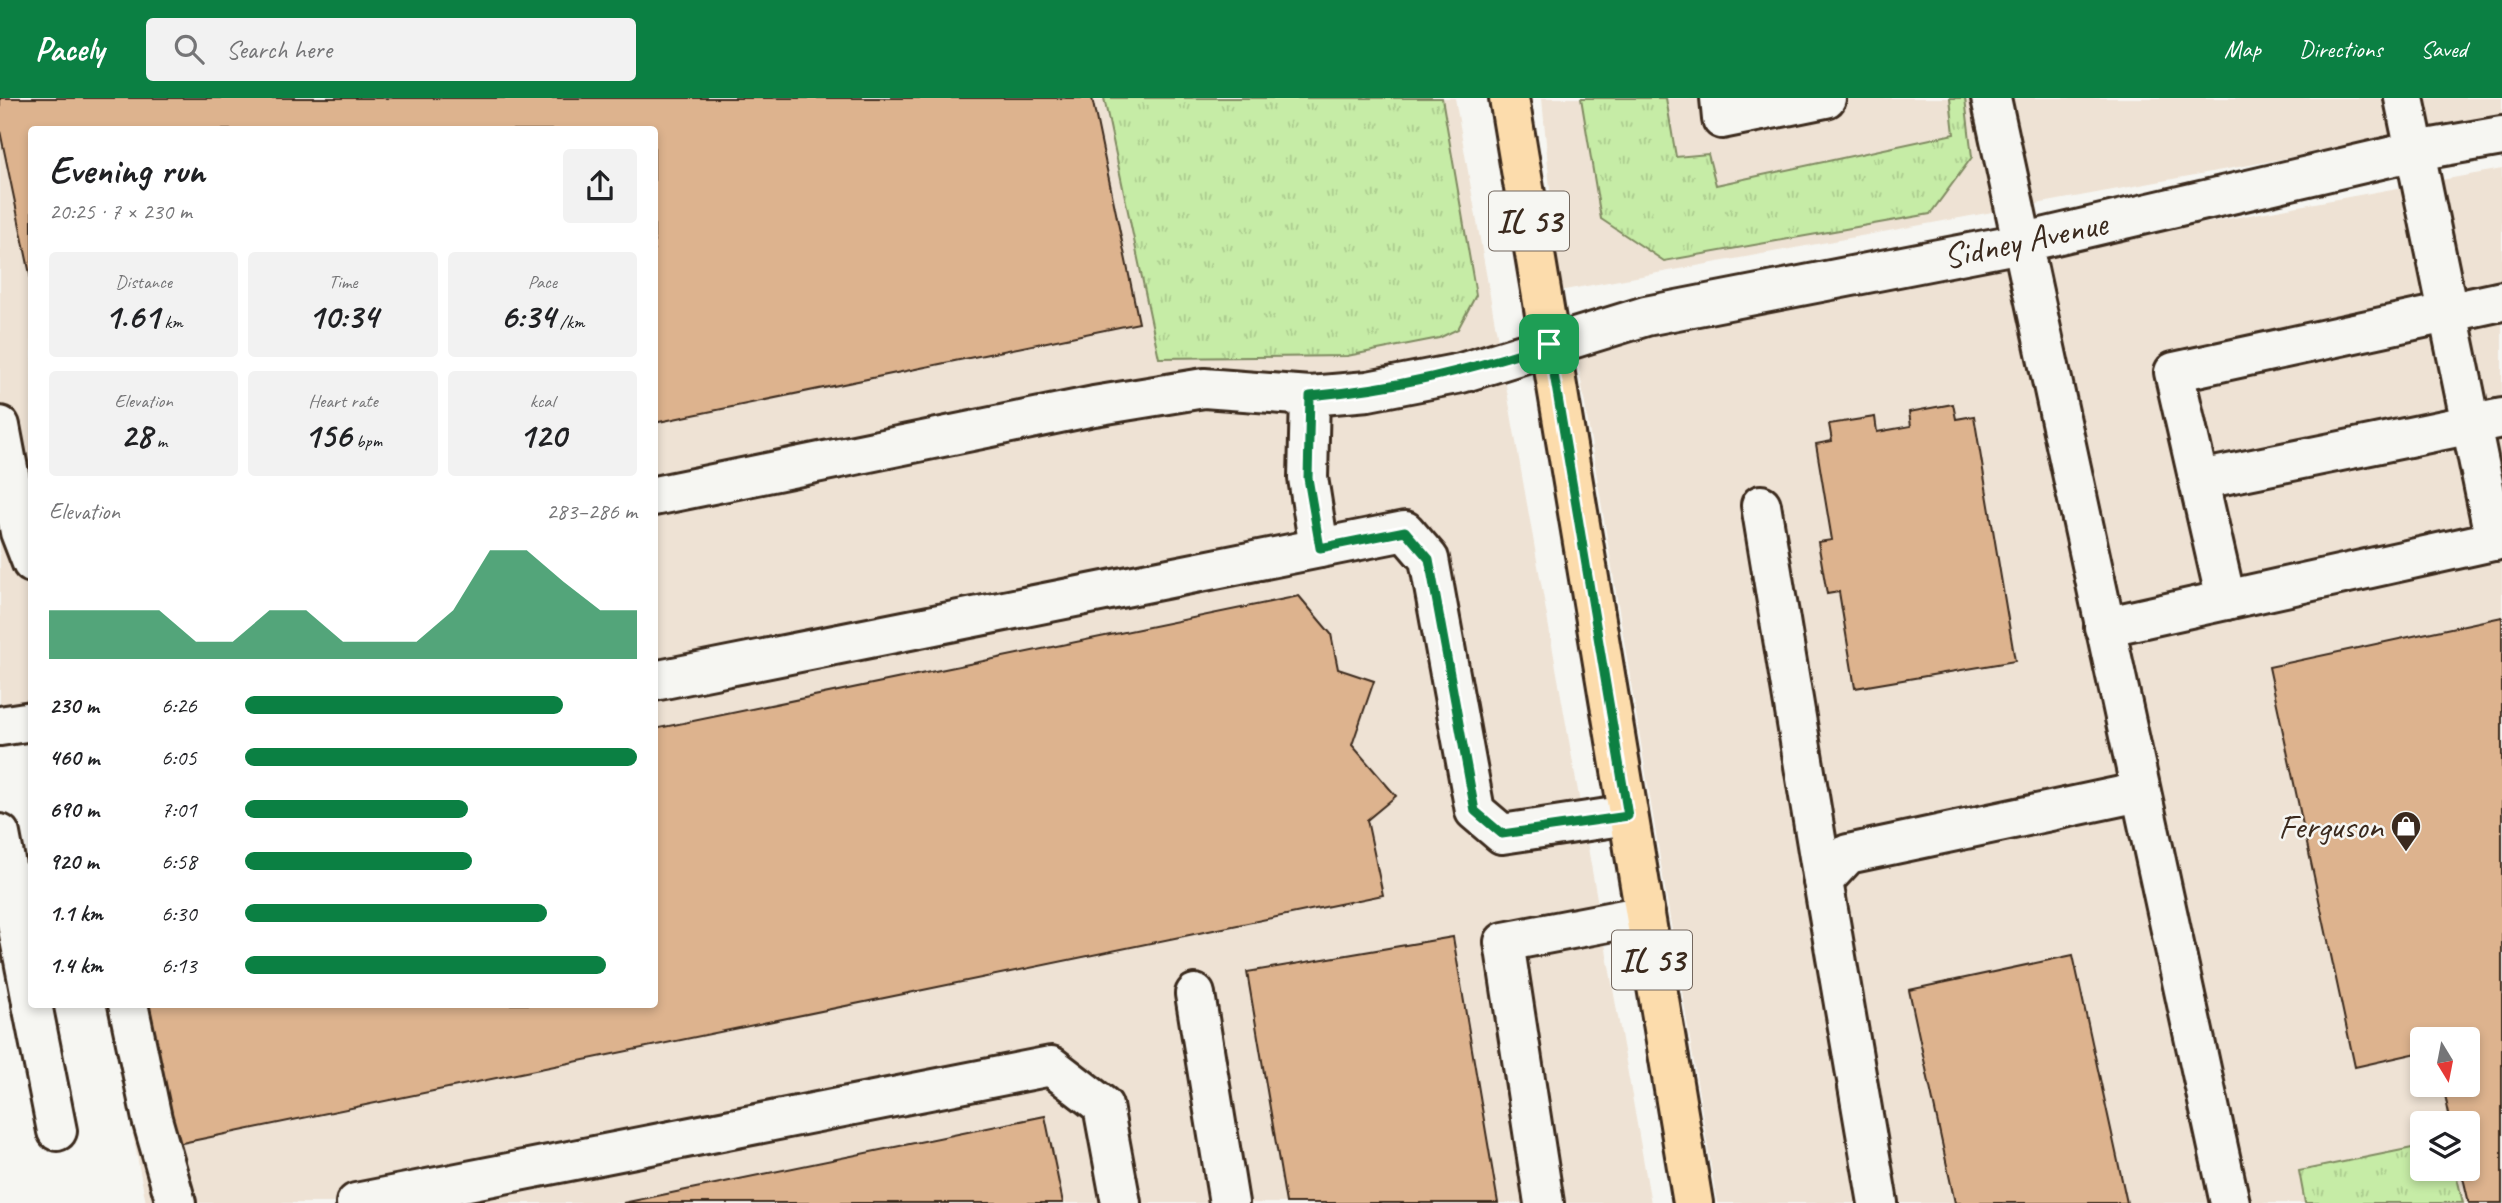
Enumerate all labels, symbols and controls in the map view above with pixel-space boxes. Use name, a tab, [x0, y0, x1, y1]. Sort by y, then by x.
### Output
search box	[146, 18, 636, 81]
text: Pacely	[35, 28, 104, 70]
icon: search	[170, 30, 208, 68]
text: Search here	[226, 33, 332, 66]
text: Map	[2224, 34, 2261, 64]
text: Directions	[2299, 34, 2382, 64]
text: Saved	[2420, 34, 2467, 64]
text: Evening run	[49, 147, 205, 194]
button: share	[563, 149, 637, 223]
road number: IL 53	[1489, 192, 1569, 251]
text: 20:25 · 7 × 230 m	[49, 197, 192, 226]
street label: Sidney Avenue	[1939, 200, 2113, 279]
text: Distance	[115, 270, 172, 294]
text: Time	[328, 270, 358, 294]
text: Pace	[528, 270, 557, 294]
text: 1.61	[105, 294, 160, 339]
text: 10:34	[308, 294, 378, 339]
text: 6:34	[500, 294, 555, 339]
text: km	[160, 310, 183, 334]
text: /km	[555, 310, 585, 334]
pin	[1519, 314, 1579, 374]
icon: arrive	[1530, 325, 1568, 363]
text: Elevation	[114, 389, 173, 413]
text: Heart rate	[308, 389, 378, 413]
text: kcal	[530, 389, 555, 413]
text: 28	[120, 413, 152, 458]
text: 156	[304, 413, 351, 458]
text: 120	[519, 413, 566, 458]
text: m	[152, 429, 167, 453]
text: bpm	[351, 429, 382, 453]
text: Elevation	[49, 497, 120, 526]
text: 283–286 m	[546, 497, 637, 526]
text: 230 m	[49, 691, 99, 720]
text: 6:26	[161, 691, 197, 720]
text: 460 m	[49, 743, 99, 772]
text: 6:05	[161, 743, 197, 772]
text: 690 m	[49, 795, 99, 824]
text: 7:01	[161, 795, 197, 824]
place label: Ferguson	[2278, 804, 2384, 849]
shop icon: Ferguson	[2389, 809, 2423, 853]
text: 920 m	[49, 847, 98, 876]
text: 6:58	[161, 847, 197, 876]
text: 1.1 km	[49, 899, 103, 928]
text: 6:30	[161, 899, 197, 928]
road number: IL 53	[1612, 930, 1692, 989]
text: 1.4 km	[49, 951, 103, 980]
text: 6:13	[161, 951, 197, 980]
north arrow	[2410, 1027, 2480, 1097]
map controls	[2410, 1027, 2480, 1181]
button: layers	[2410, 1111, 2480, 1181]

